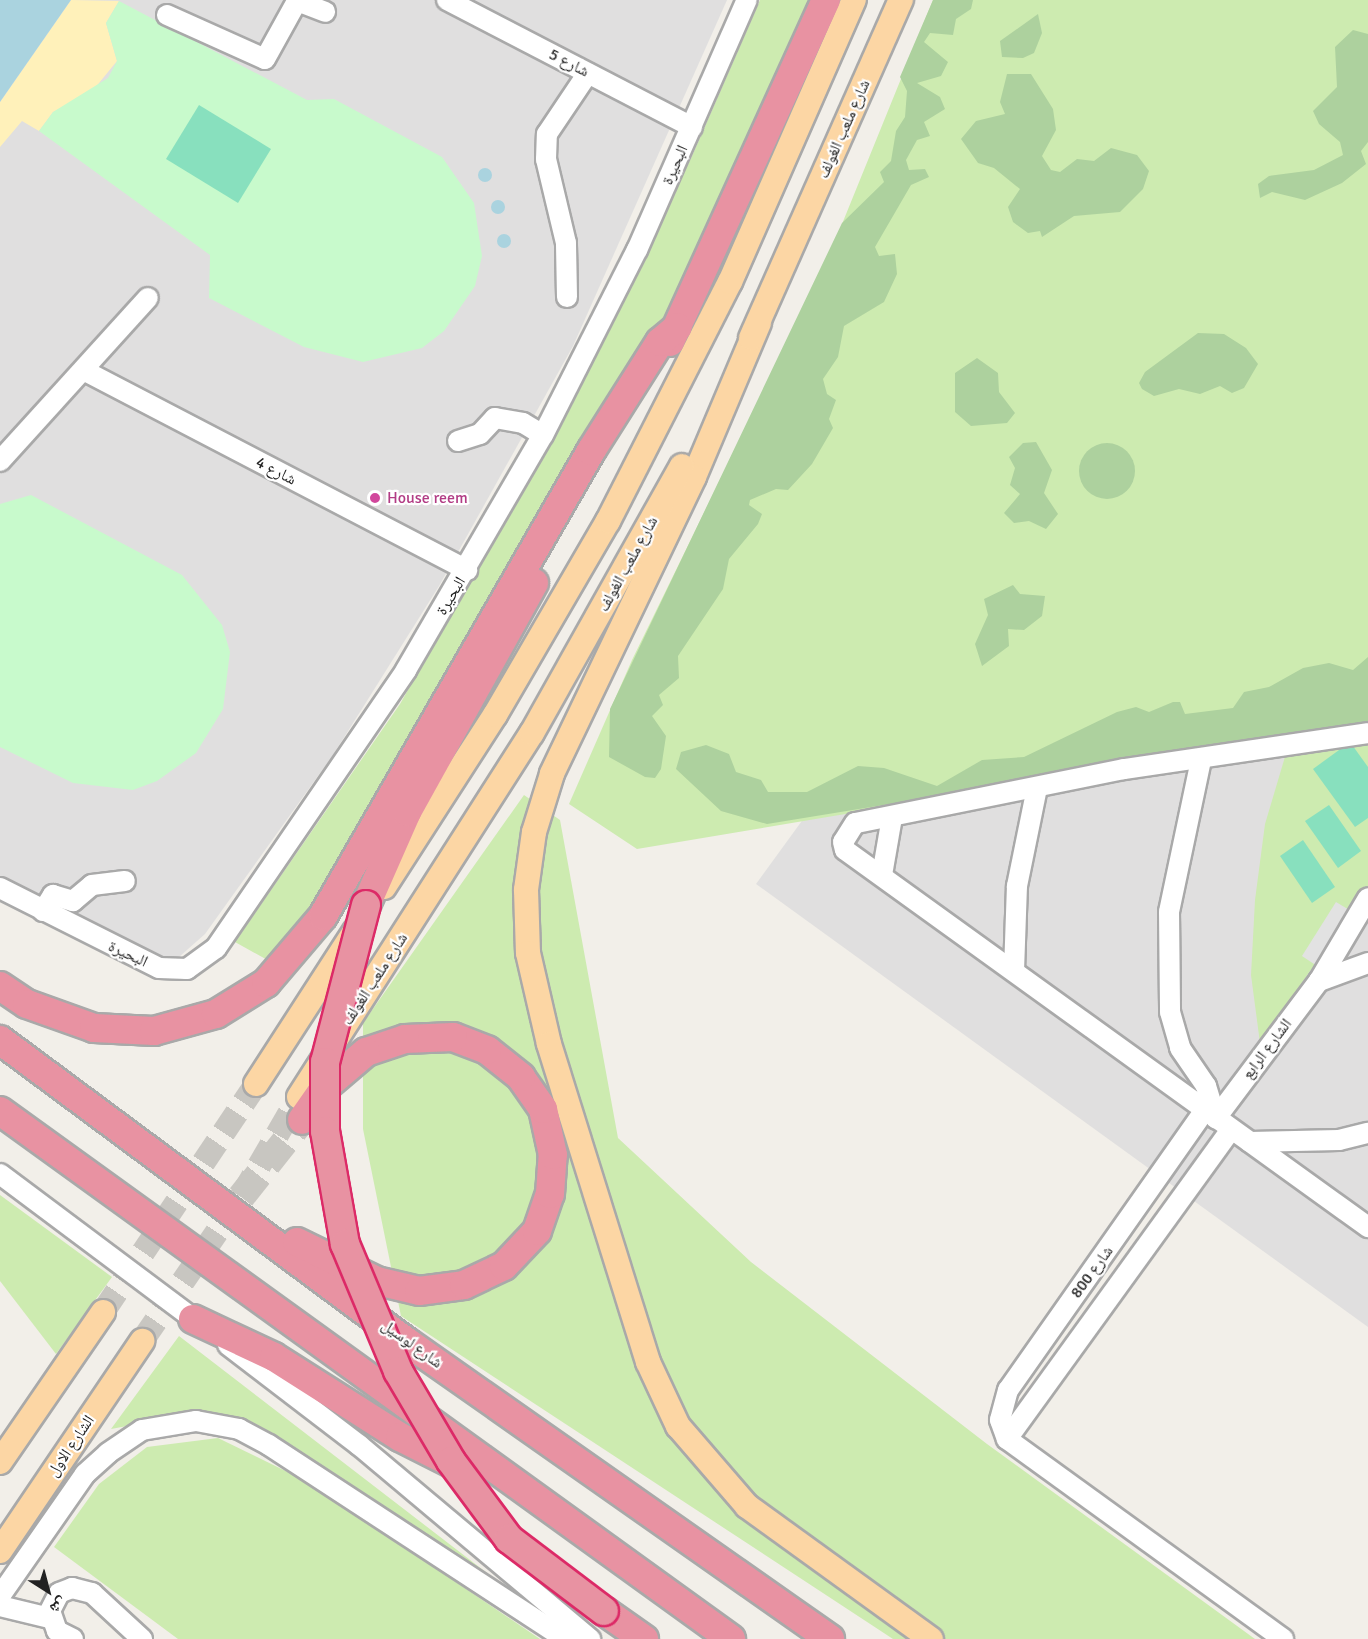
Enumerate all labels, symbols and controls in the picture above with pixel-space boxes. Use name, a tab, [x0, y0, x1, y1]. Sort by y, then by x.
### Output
street label: شارع 5	[546, 45, 592, 81]
street label: شارع ملعب الغولف	[814, 77, 874, 181]
street label: البحيرة	[658, 142, 692, 188]
street label: شارع 4	[253, 453, 299, 489]
place label: House reem	[387, 488, 468, 508]
marker: House reem	[368, 491, 382, 505]
street label: شارع ملعب الغولف	[594, 513, 662, 615]
street label: البحيرة	[432, 573, 470, 619]
street label: شارع ملعب الغولف	[338, 929, 412, 1029]
street label: البحيرة	[105, 937, 151, 971]
street label: الشارع الرابع	[1238, 1015, 1296, 1083]
street label: شارع 800	[1067, 1242, 1117, 1302]
street label: شارع لوسيل	[378, 1315, 446, 1373]
street label: الشارع الاول	[43, 1411, 99, 1481]
north arrow	[18, 1561, 78, 1621]
text: ش	[46, 1592, 71, 1619]

